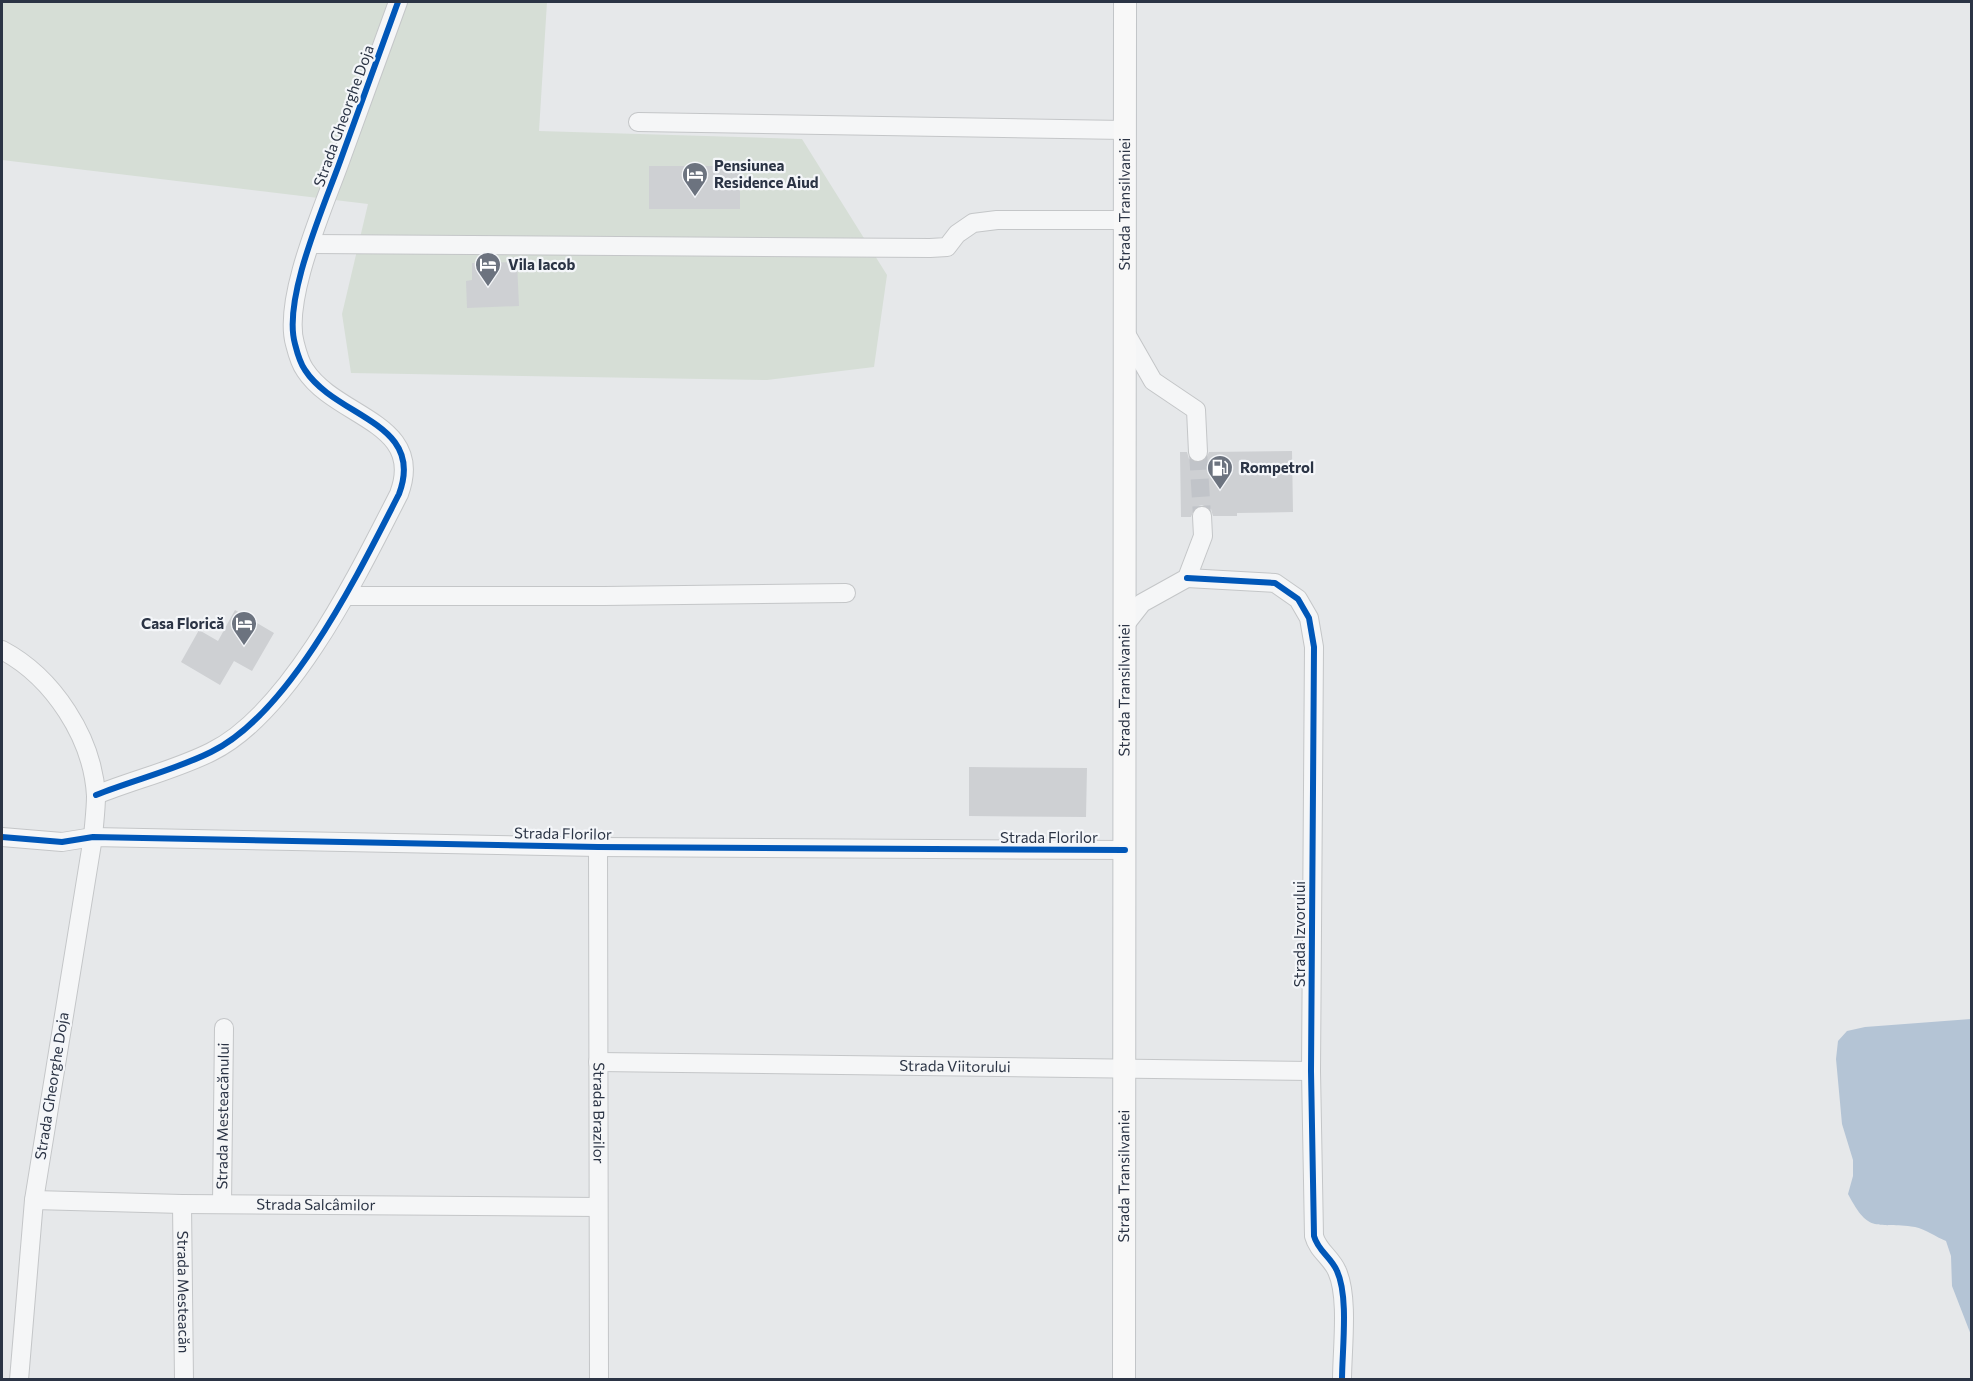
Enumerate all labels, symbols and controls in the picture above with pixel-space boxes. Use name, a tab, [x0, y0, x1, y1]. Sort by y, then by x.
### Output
street label: Strada Gheorghe Doja	[309, 42, 377, 189]
street label: Strada Transilvaniei	[1115, 138, 1133, 270]
place label: Pensiunea Residence Aiud	[714, 156, 819, 191]
hotel icon: Pensiunea Residence Aiud	[680, 160, 710, 198]
hotel icon: Vila Iacob	[473, 250, 503, 288]
place label: Vila Iacob	[508, 255, 576, 273]
fuel station icon: Rompetrol	[1205, 453, 1235, 491]
place label: Rompetrol	[1240, 458, 1314, 476]
hotel icon: Casa Florică	[229, 609, 259, 647]
place label: Casa Florică	[141, 614, 224, 632]
street label: Strada Transilvaniei	[1114, 624, 1133, 756]
street label: Strada Florilor	[514, 823, 612, 843]
street label: Strada Florilor	[1000, 828, 1098, 846]
street label: Strada Izvorului	[1290, 881, 1308, 987]
street label: Strada Gheorghe Doja	[30, 1011, 72, 1161]
street label: Strada Mesteacănului	[212, 1042, 232, 1190]
street label: Strada Viitorului	[899, 1056, 1011, 1075]
street label: Strada Brazilor	[590, 1062, 609, 1164]
street label: Strada Transilvaniei	[1114, 1110, 1132, 1242]
street label: Strada Salcâmilor	[256, 1195, 376, 1213]
street label: Strada Mesteacăn	[174, 1231, 194, 1353]

